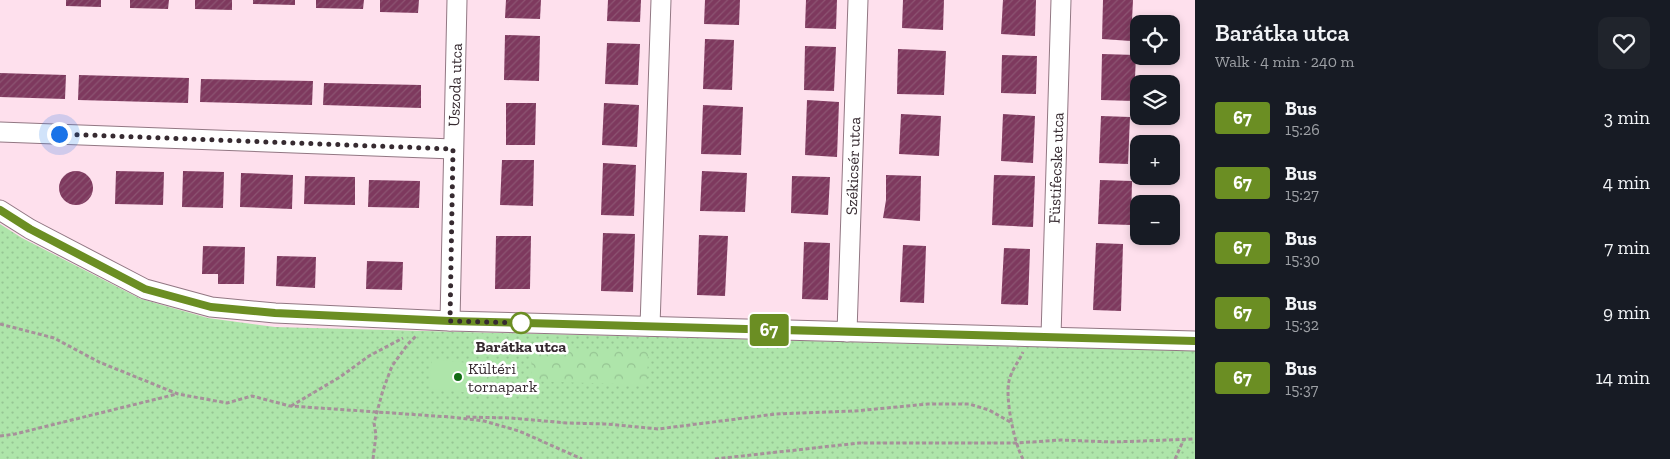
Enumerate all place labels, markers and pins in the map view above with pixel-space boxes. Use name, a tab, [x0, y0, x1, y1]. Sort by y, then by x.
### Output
marker: Barátka utca	[510, 312, 532, 334]
place label: Barátka utca	[476, 337, 566, 356]
place label: Kültéri tornapark	[468, 359, 538, 396]
marker: Kültéri tornapark	[452, 371, 464, 383]

